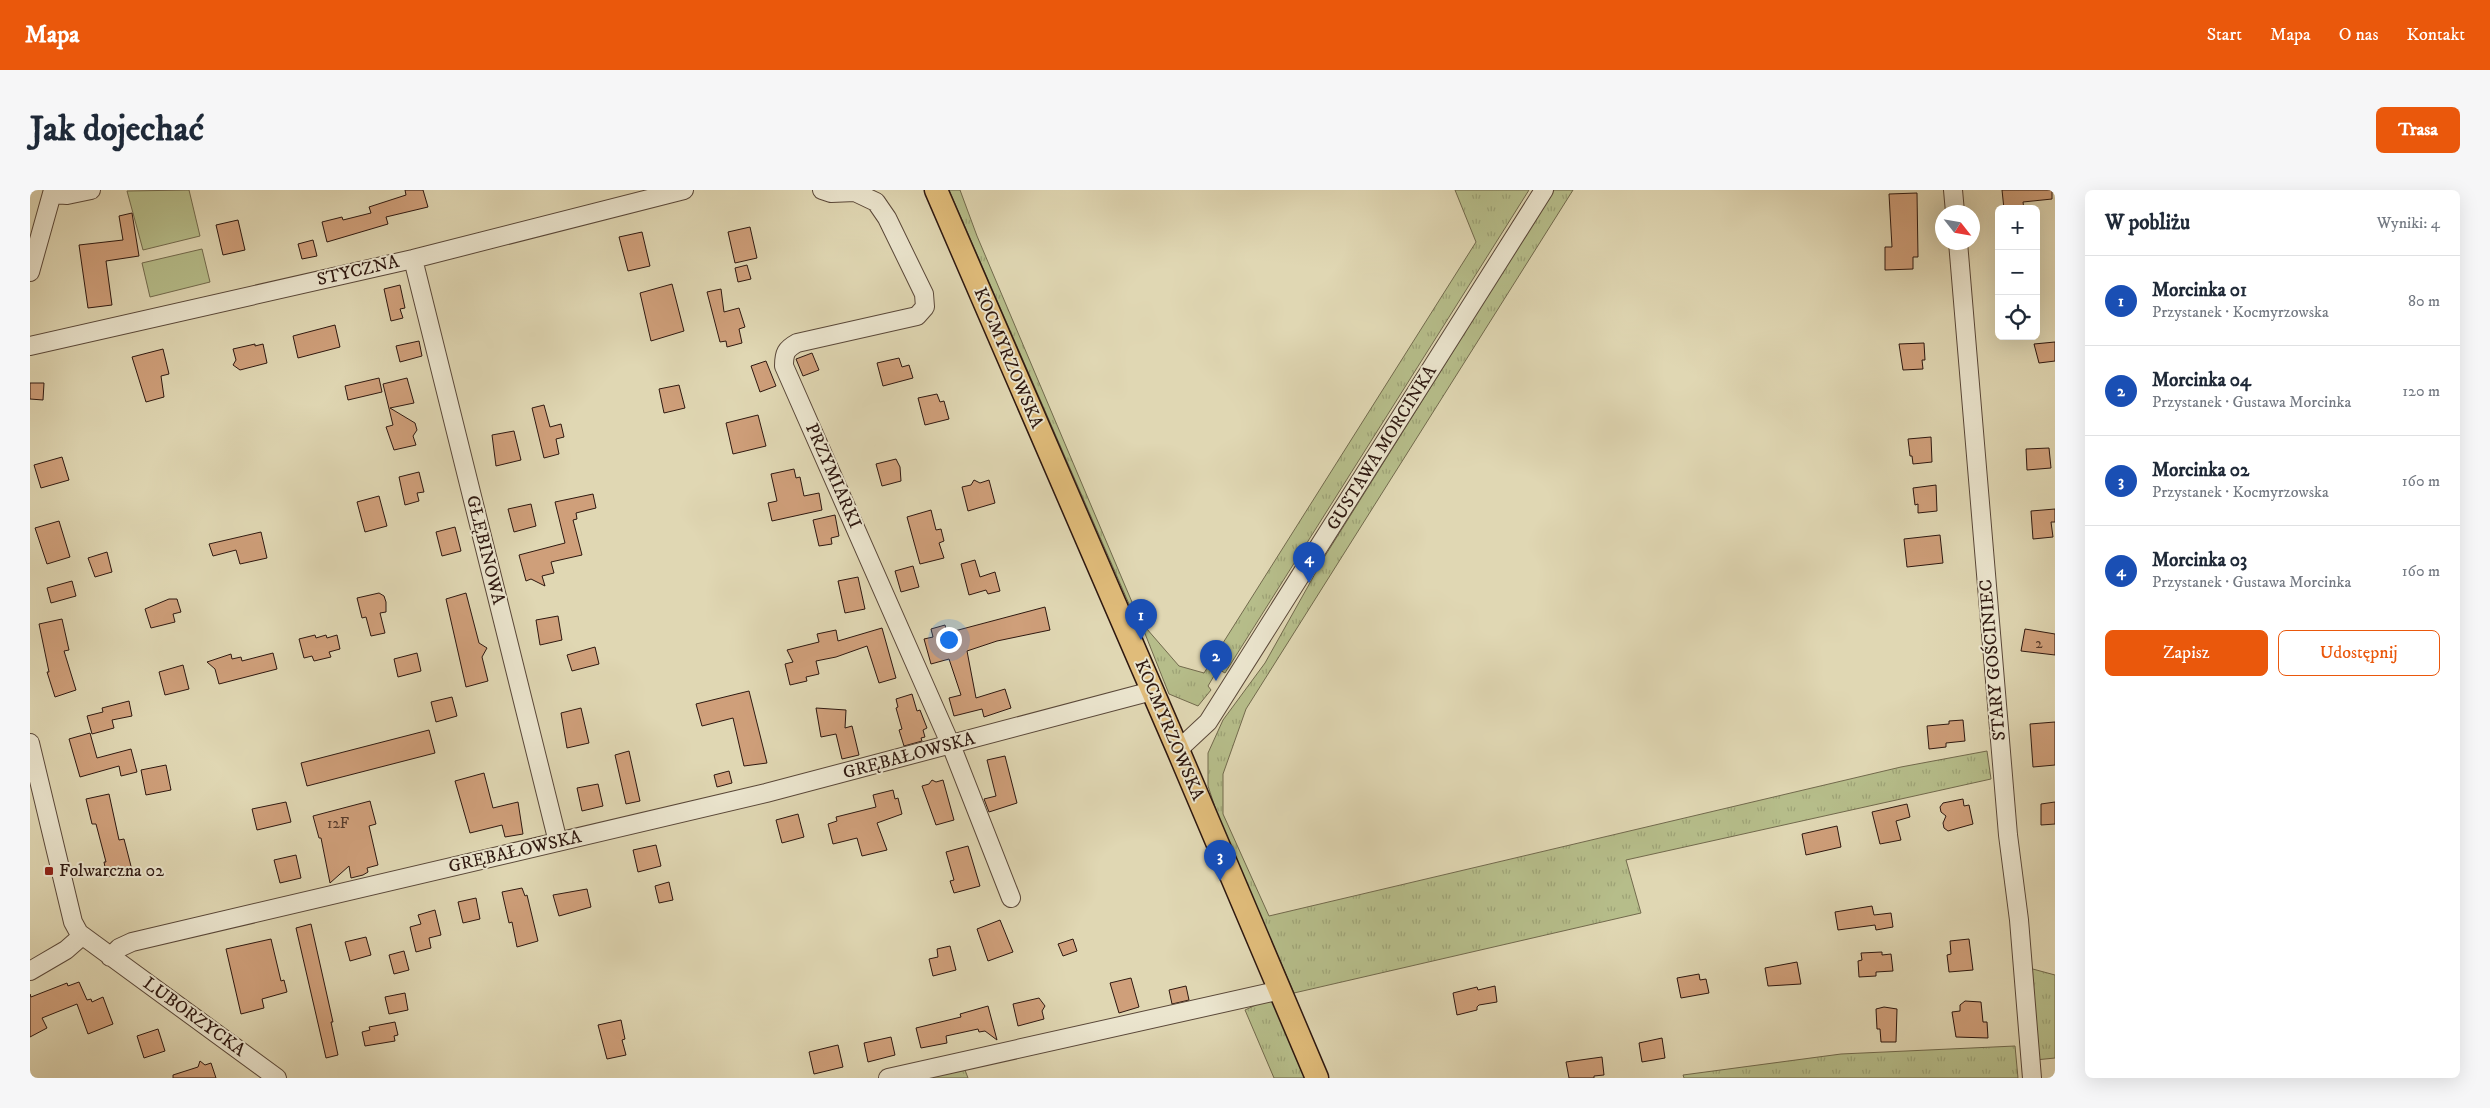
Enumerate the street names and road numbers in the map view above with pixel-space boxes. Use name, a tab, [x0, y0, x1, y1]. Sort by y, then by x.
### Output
street label: STYCZNA	[315, 251, 402, 291]
street label: KOCMYRZOWSKA	[968, 284, 1048, 432]
street label: GUSTAWA MORCINKA	[1322, 361, 1442, 535]
street label: PRZYMIARKI	[800, 420, 866, 532]
street label: GŁĘBINOWA	[461, 493, 509, 607]
street label: STARY GOŚCINIEC	[1974, 578, 2011, 742]
street label: KOCMYRZOWSKA	[1129, 656, 1209, 804]
street label: GRĘBAŁOWSKA	[841, 728, 978, 784]
street label: GRĘBAŁOWSKA	[446, 826, 584, 878]
street label: LUBORZYCKA	[138, 972, 250, 1062]

